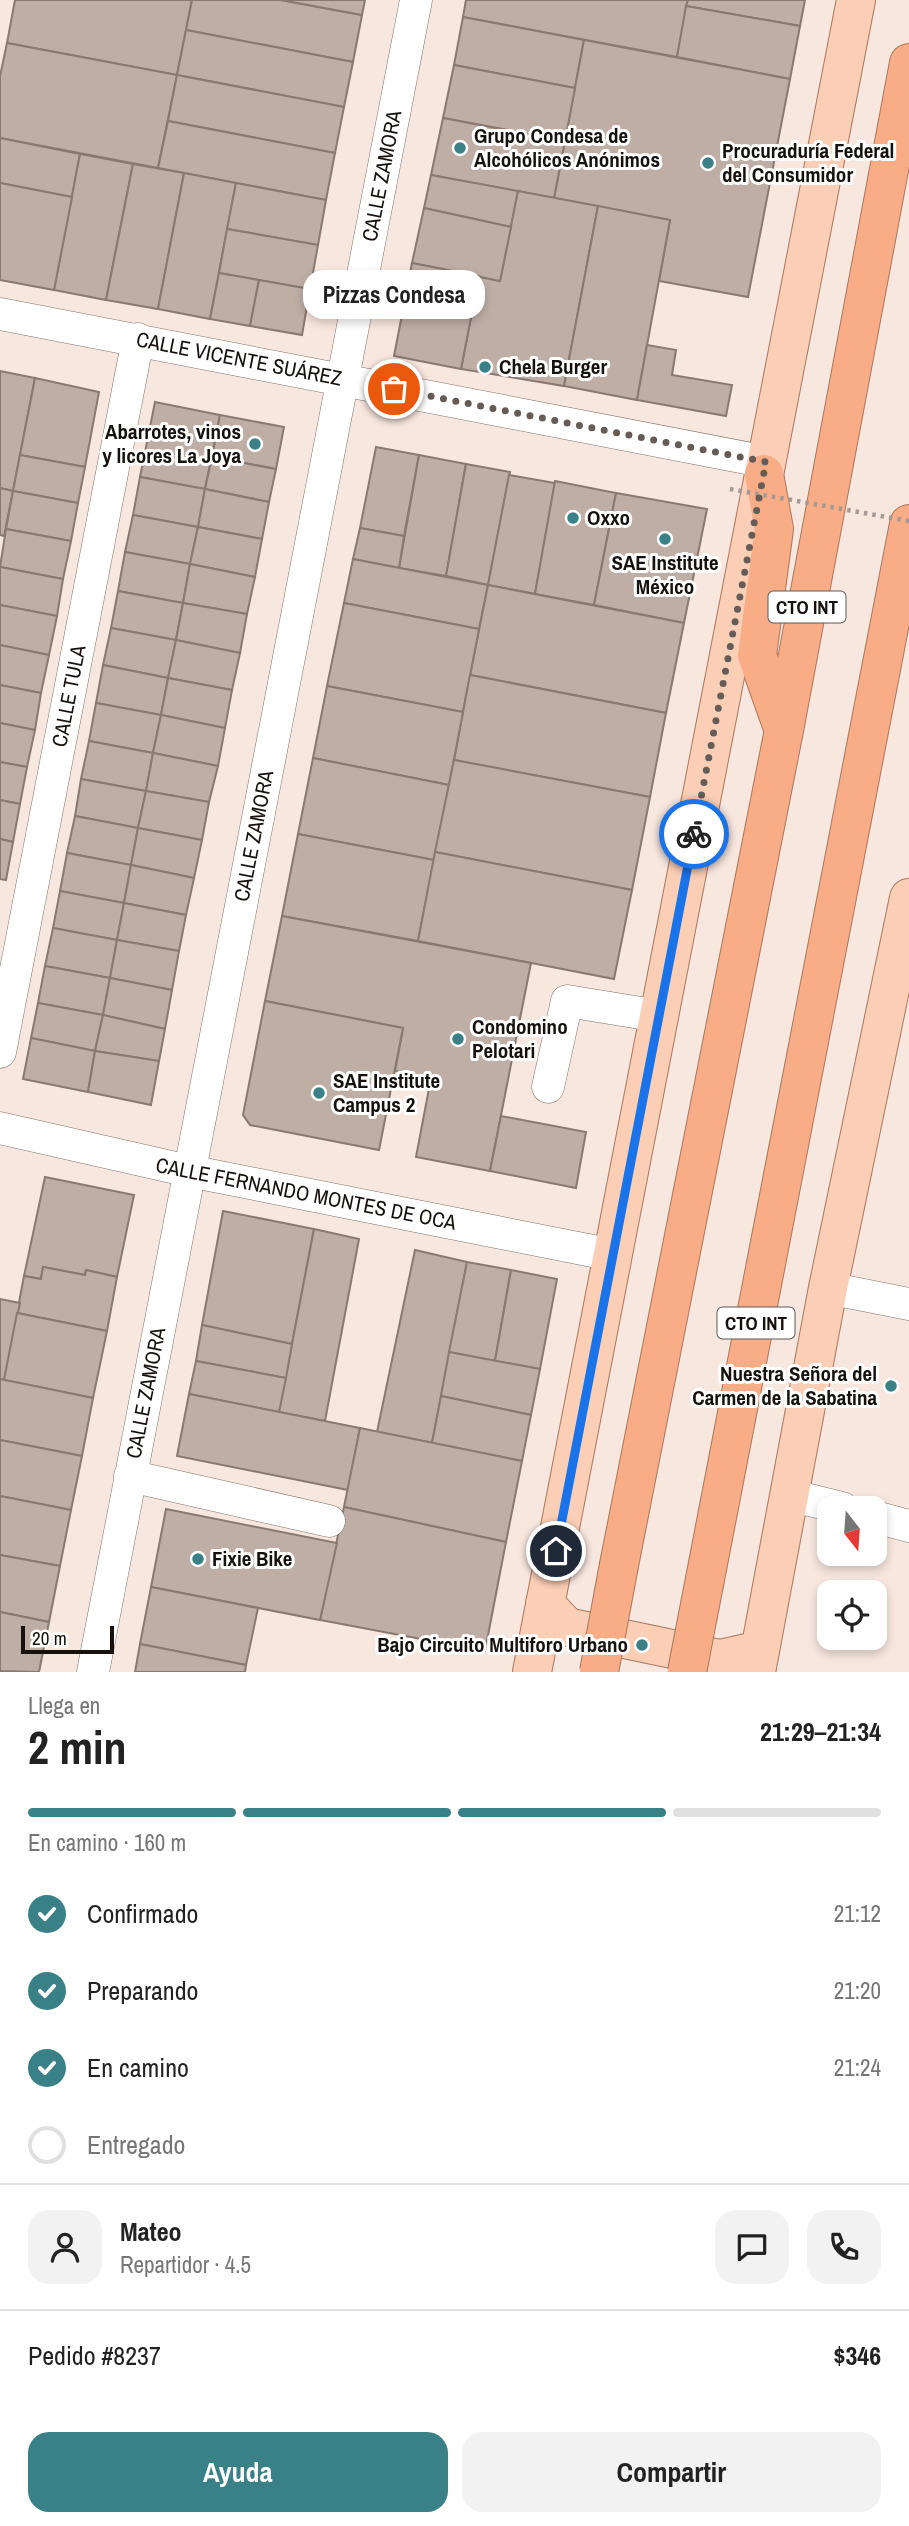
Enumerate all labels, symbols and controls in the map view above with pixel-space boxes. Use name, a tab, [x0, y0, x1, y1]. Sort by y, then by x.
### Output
street label: CALLE ZAMORA	[355, 107, 409, 244]
place label: Grupo Condesa de Alcohólicos Anónimos	[474, 121, 660, 174]
place label: Procuraduría Federal del Consumidor	[722, 136, 894, 189]
marker: Grupo Condesa de Alcohólicos Anónimos	[452, 140, 468, 156]
marker: Procuraduría Federal del Consumidor	[700, 155, 716, 171]
callout: Pizzas Condesa	[303, 270, 485, 319]
text: Pizzas Condesa	[323, 279, 465, 310]
street label: CALLE VICENTE SUÁREZ	[134, 324, 345, 393]
place label: Chela Burger	[499, 352, 607, 381]
pin	[364, 359, 424, 419]
marker: Chela Burger	[477, 359, 493, 375]
icon: bag	[375, 370, 413, 408]
place label: Abarrotes, vinos y licores La Joya	[102, 417, 241, 470]
marker: Abarrotes, vinos y licores La Joya	[247, 436, 263, 452]
place label: Oxxo	[587, 503, 630, 532]
marker: Oxxo	[565, 510, 581, 526]
marker: SAE Institute México	[657, 531, 673, 547]
place label: SAE Institute México	[611, 548, 719, 601]
road number: CTO INT	[768, 592, 846, 622]
street label: CALLE TULA	[44, 642, 93, 749]
street label: CALLE ZAMORA	[227, 767, 281, 904]
courier	[659, 799, 729, 869]
icon: bike	[675, 815, 713, 853]
place label: Condomino Pelotari	[472, 1012, 568, 1065]
marker: Condomino Pelotari	[450, 1031, 466, 1047]
place label: SAE Institute Campus 2	[333, 1066, 440, 1119]
marker: SAE Institute Campus 2	[311, 1085, 327, 1101]
street label: CALLE FERNANDO MONTES DE OCA	[154, 1150, 459, 1237]
road number: CTO INT	[718, 1308, 794, 1338]
street label: CALLE ZAMORA	[119, 1324, 173, 1461]
place label: Nuestra Señora del Carmen de la Sabatina	[692, 1359, 877, 1412]
marker: Nuestra Señora del Carmen de la Sabatina	[883, 1378, 899, 1394]
north arrow	[817, 1496, 887, 1566]
map controls	[817, 1496, 887, 1650]
pin	[526, 1521, 586, 1581]
icon: home	[537, 1532, 575, 1570]
place label: Fixie Bike	[212, 1544, 292, 1573]
marker: Fixie Bike	[190, 1551, 206, 1567]
button: locate	[817, 1580, 887, 1650]
scale bar	[21, 1623, 114, 1655]
text: 20 m	[32, 1625, 67, 1651]
place label: Bajo Circuito Multiforo Urbano	[377, 1630, 628, 1659]
marker: Bajo Circuito Multiforo Urbano	[634, 1637, 650, 1653]
text: Llega en	[28, 1690, 100, 1721]
text: 21:29–21:34	[760, 1714, 881, 1749]
text: 2 min	[28, 1716, 127, 1778]
text: En camino · 160 m	[28, 1827, 186, 1858]
icon: check	[28, 1895, 66, 1933]
text: Confirmado	[87, 1896, 198, 1931]
text: 21:12	[834, 1898, 881, 1929]
icon: check	[28, 1972, 66, 2010]
text: Preparando	[87, 1973, 198, 2008]
text: 21:20	[834, 1975, 881, 2006]
icon: check	[28, 2049, 66, 2087]
text: En camino	[87, 2050, 189, 2085]
text: 21:24	[834, 2052, 881, 2083]
text: Entregado	[87, 2127, 185, 2162]
button: person	[28, 2210, 102, 2284]
button: chat	[715, 2210, 789, 2284]
button: phone	[807, 2210, 881, 2284]
text: Mateo	[120, 2214, 182, 2249]
text: Repartidor · 4.5	[120, 2249, 251, 2280]
text: Pedido #8237	[28, 2338, 161, 2373]
text: $346	[834, 2338, 881, 2373]
button: Ayuda	[28, 2432, 448, 2512]
button: Compartir	[462, 2432, 881, 2512]

